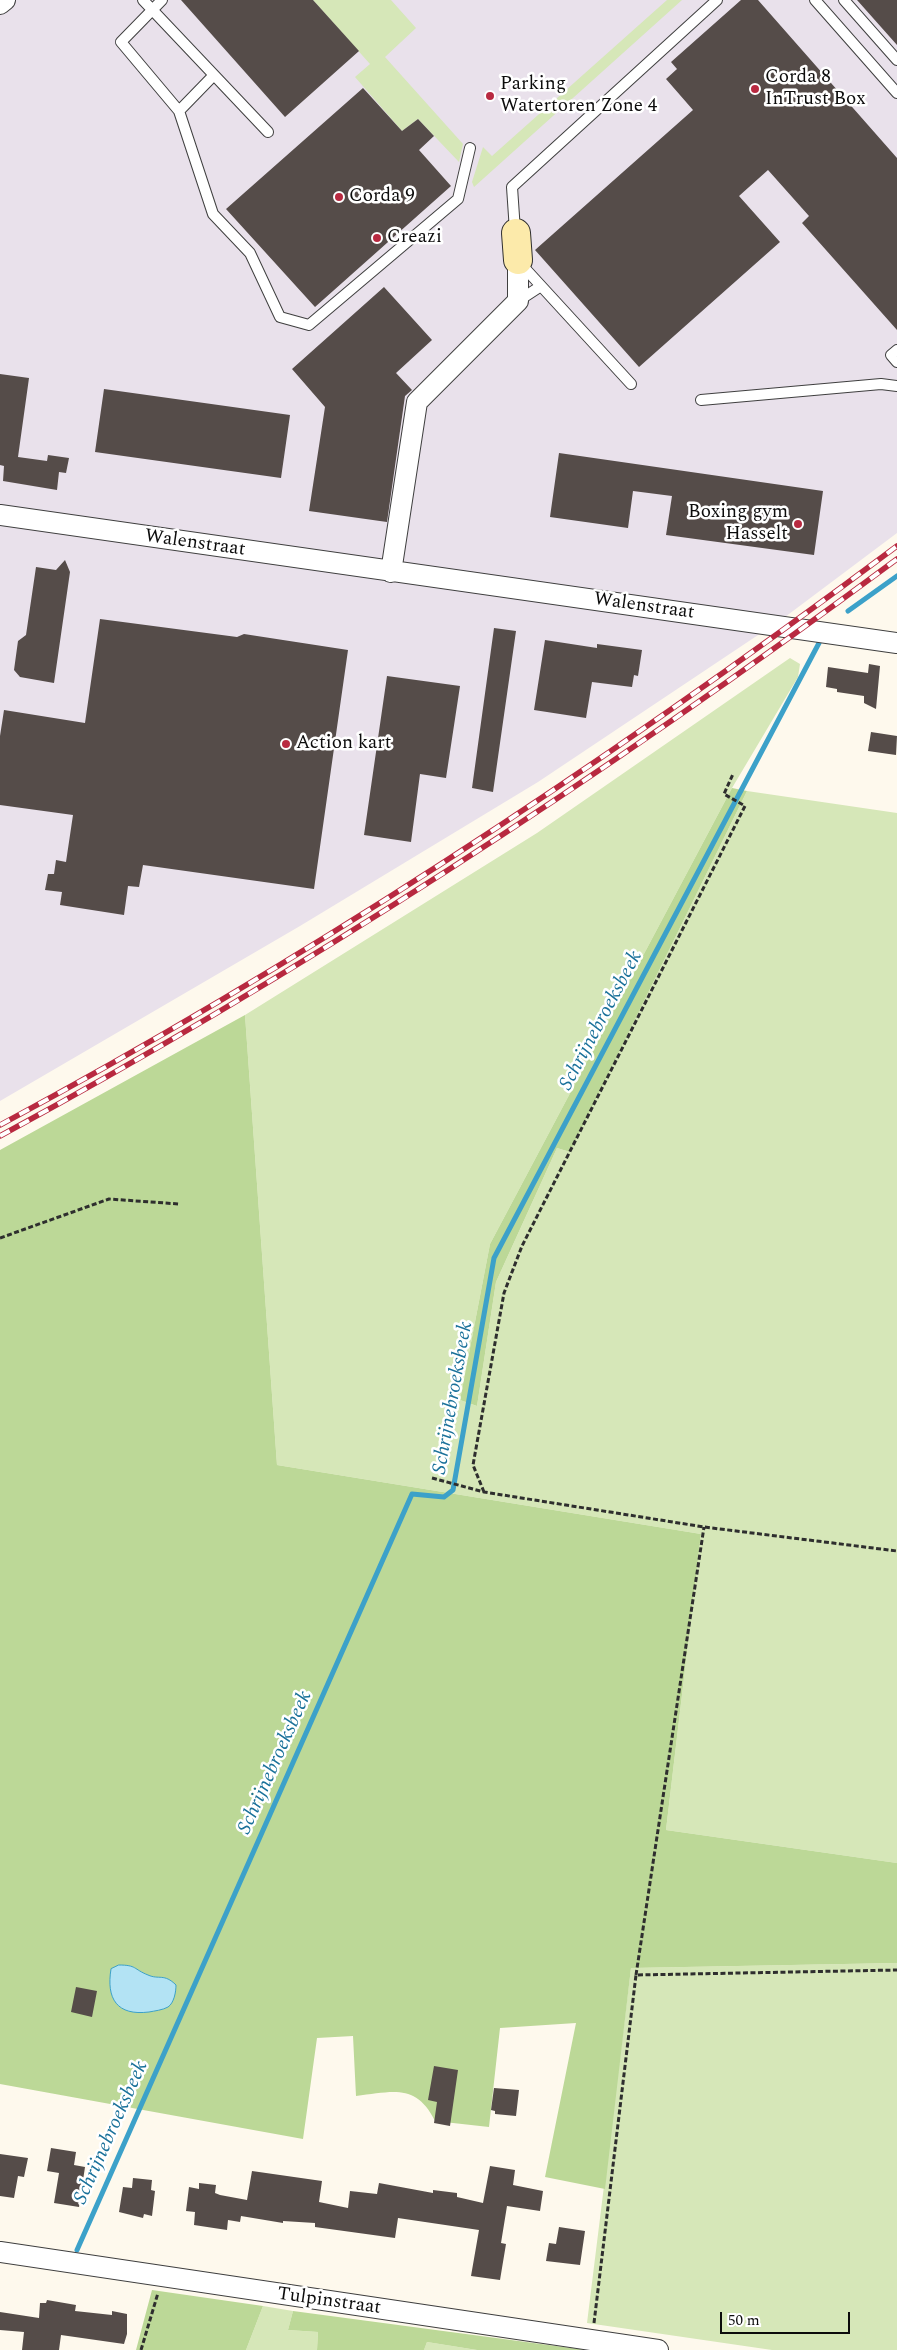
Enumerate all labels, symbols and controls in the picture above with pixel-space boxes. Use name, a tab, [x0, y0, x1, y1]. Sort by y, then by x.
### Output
place label: Corda 8 InTrust Box	[765, 67, 866, 111]
place label: Parking Watertoren Zone 4	[500, 74, 657, 118]
marker: Corda 8 InTrust Box	[749, 83, 761, 95]
marker: Parking Watertoren Zone 4	[484, 90, 496, 102]
place label: Corda 9	[349, 186, 415, 208]
marker: Corda 9	[333, 191, 345, 203]
place label: Creazi	[387, 227, 442, 249]
marker: Creazi	[371, 232, 383, 244]
place label: Boxing gym Hasselt	[688, 502, 788, 546]
marker: Boxing gym Hasselt	[792, 518, 804, 530]
street label: Walenstraat	[143, 526, 247, 562]
street label: Walenstraat	[592, 589, 696, 625]
place label: Action kart	[296, 733, 392, 755]
marker: Action kart	[280, 738, 292, 750]
water label: Schrijnebroeksbeek	[555, 947, 649, 1095]
water label: Schrijnebroeksbeek	[429, 1320, 479, 1476]
water label: Schrijnebroeksbeek	[234, 1688, 318, 1838]
water label: Schrijnebroeksbeek	[70, 2058, 154, 2208]
street label: Tulpinstraat	[276, 2283, 382, 2321]
scale bar	[722, 2302, 852, 2334]
text: 50 m	[728, 2309, 760, 2332]

